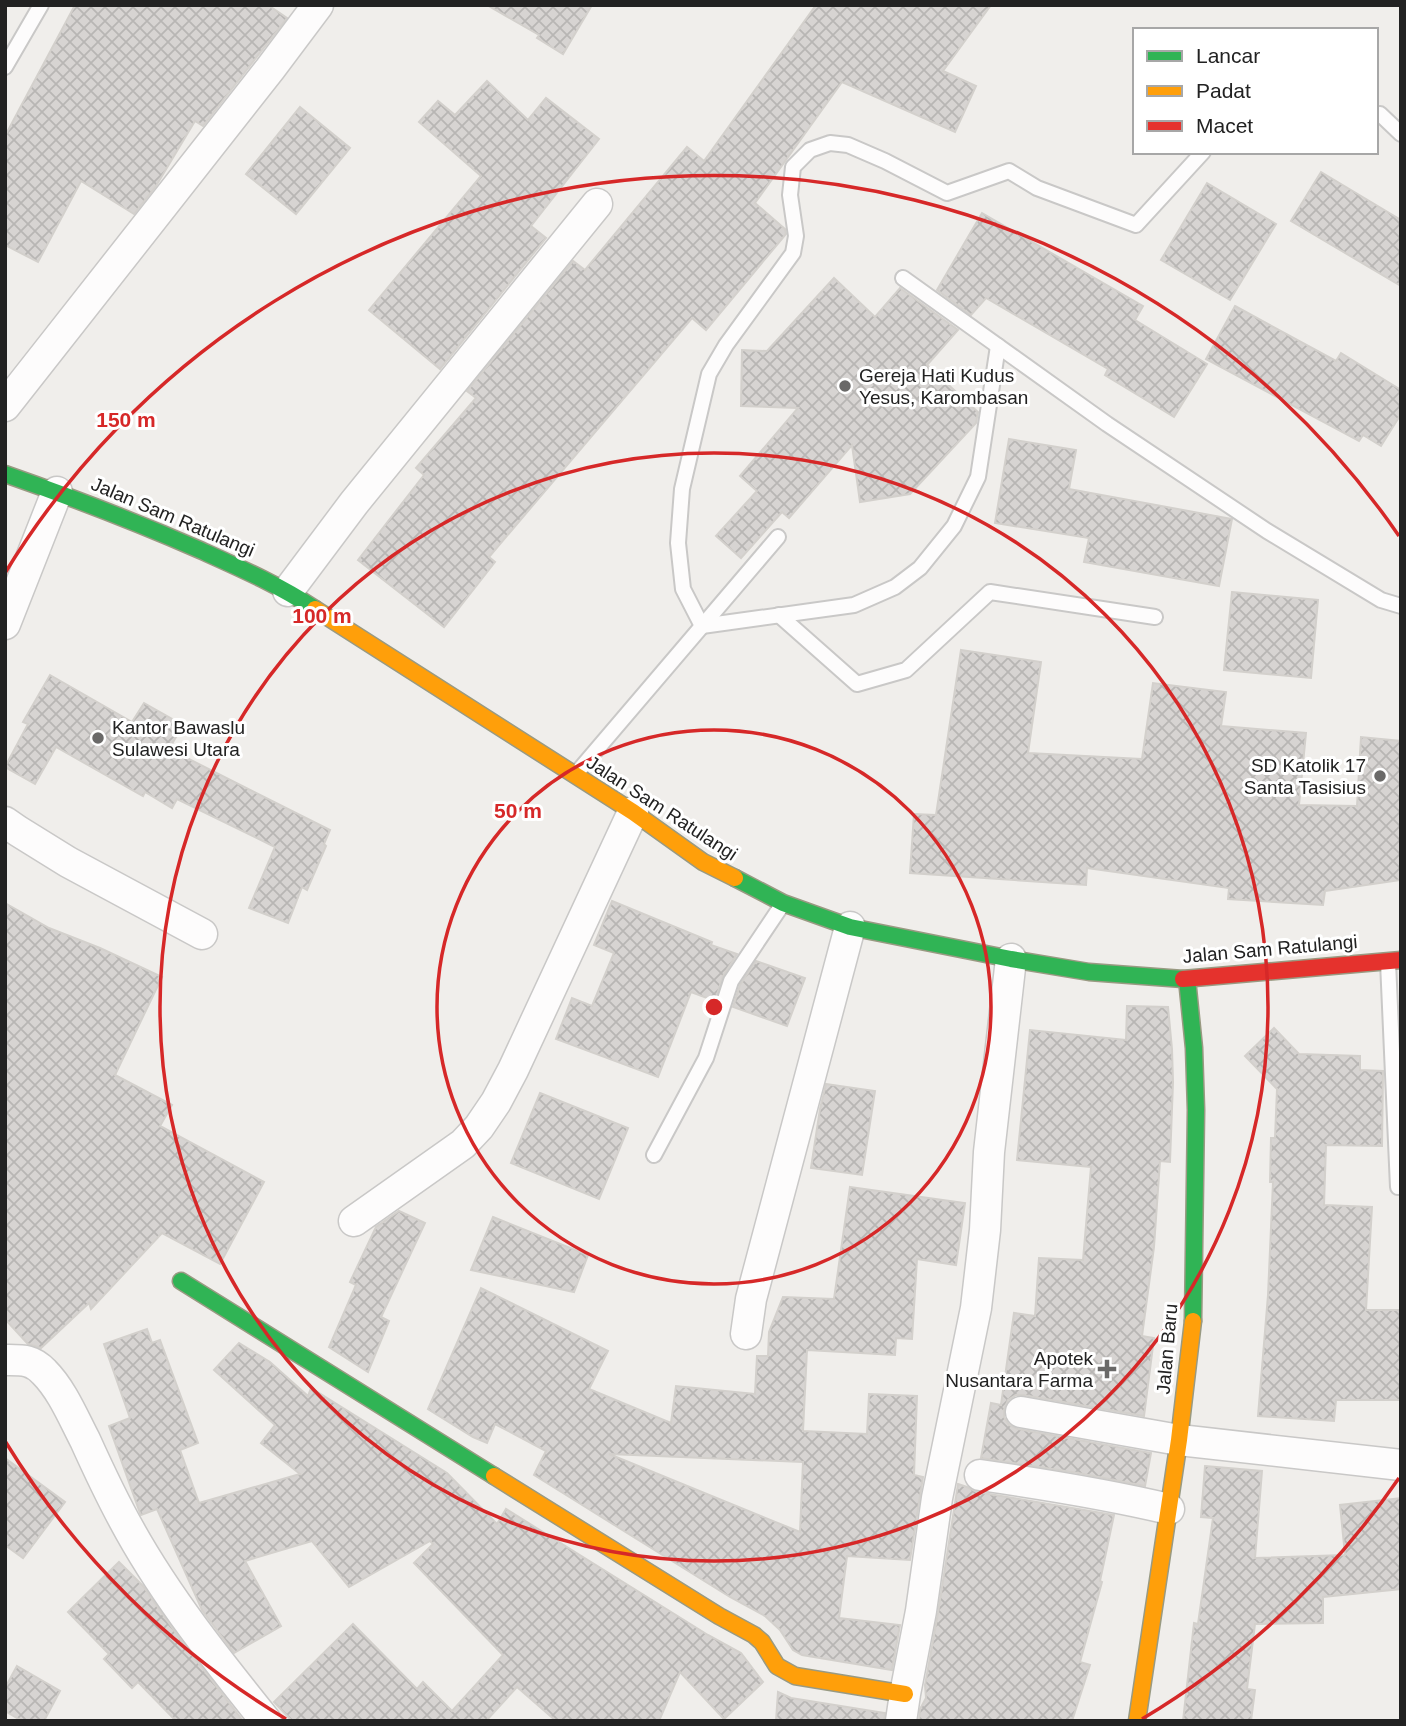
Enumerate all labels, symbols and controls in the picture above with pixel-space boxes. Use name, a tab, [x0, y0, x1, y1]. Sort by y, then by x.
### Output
legend	[1133, 28, 1378, 154]
text: Lancar	[1196, 44, 1260, 67]
text: Padat	[1196, 79, 1251, 102]
text: Macet	[1196, 114, 1253, 137]
place label: Gereja Hati Kudus Yesus, Karombasan	[859, 365, 1028, 408]
marker: Gereja Hati Kudus Yesus, Karombasan	[837, 378, 853, 394]
text: 150 m	[96, 408, 156, 431]
street label: Jalan Sam Ratulangi	[88, 473, 258, 561]
text: 100 m	[292, 604, 352, 627]
place label: Kantor Bawaslu Sulawesi Utara	[112, 717, 245, 760]
marker: Kantor Bawaslu Sulawesi Utara	[90, 730, 106, 746]
street label: Jalan Sam Ratulangi	[583, 751, 741, 865]
place label: SD Katolik 17 Santa Tasisius	[1244, 755, 1366, 798]
marker: SD Katolik 17 Santa Tasisius	[1372, 768, 1388, 784]
text: 50 m	[494, 799, 542, 822]
street label: Jalan Sam Ratulangi	[1182, 931, 1358, 967]
centre of rings	[702, 995, 726, 1019]
street label: Jalan Baru	[1153, 1303, 1181, 1395]
place label: Apotek Nusantara Farma	[945, 1348, 1093, 1391]
marker: Apotek Nusantara Farma	[1099, 1361, 1115, 1377]

